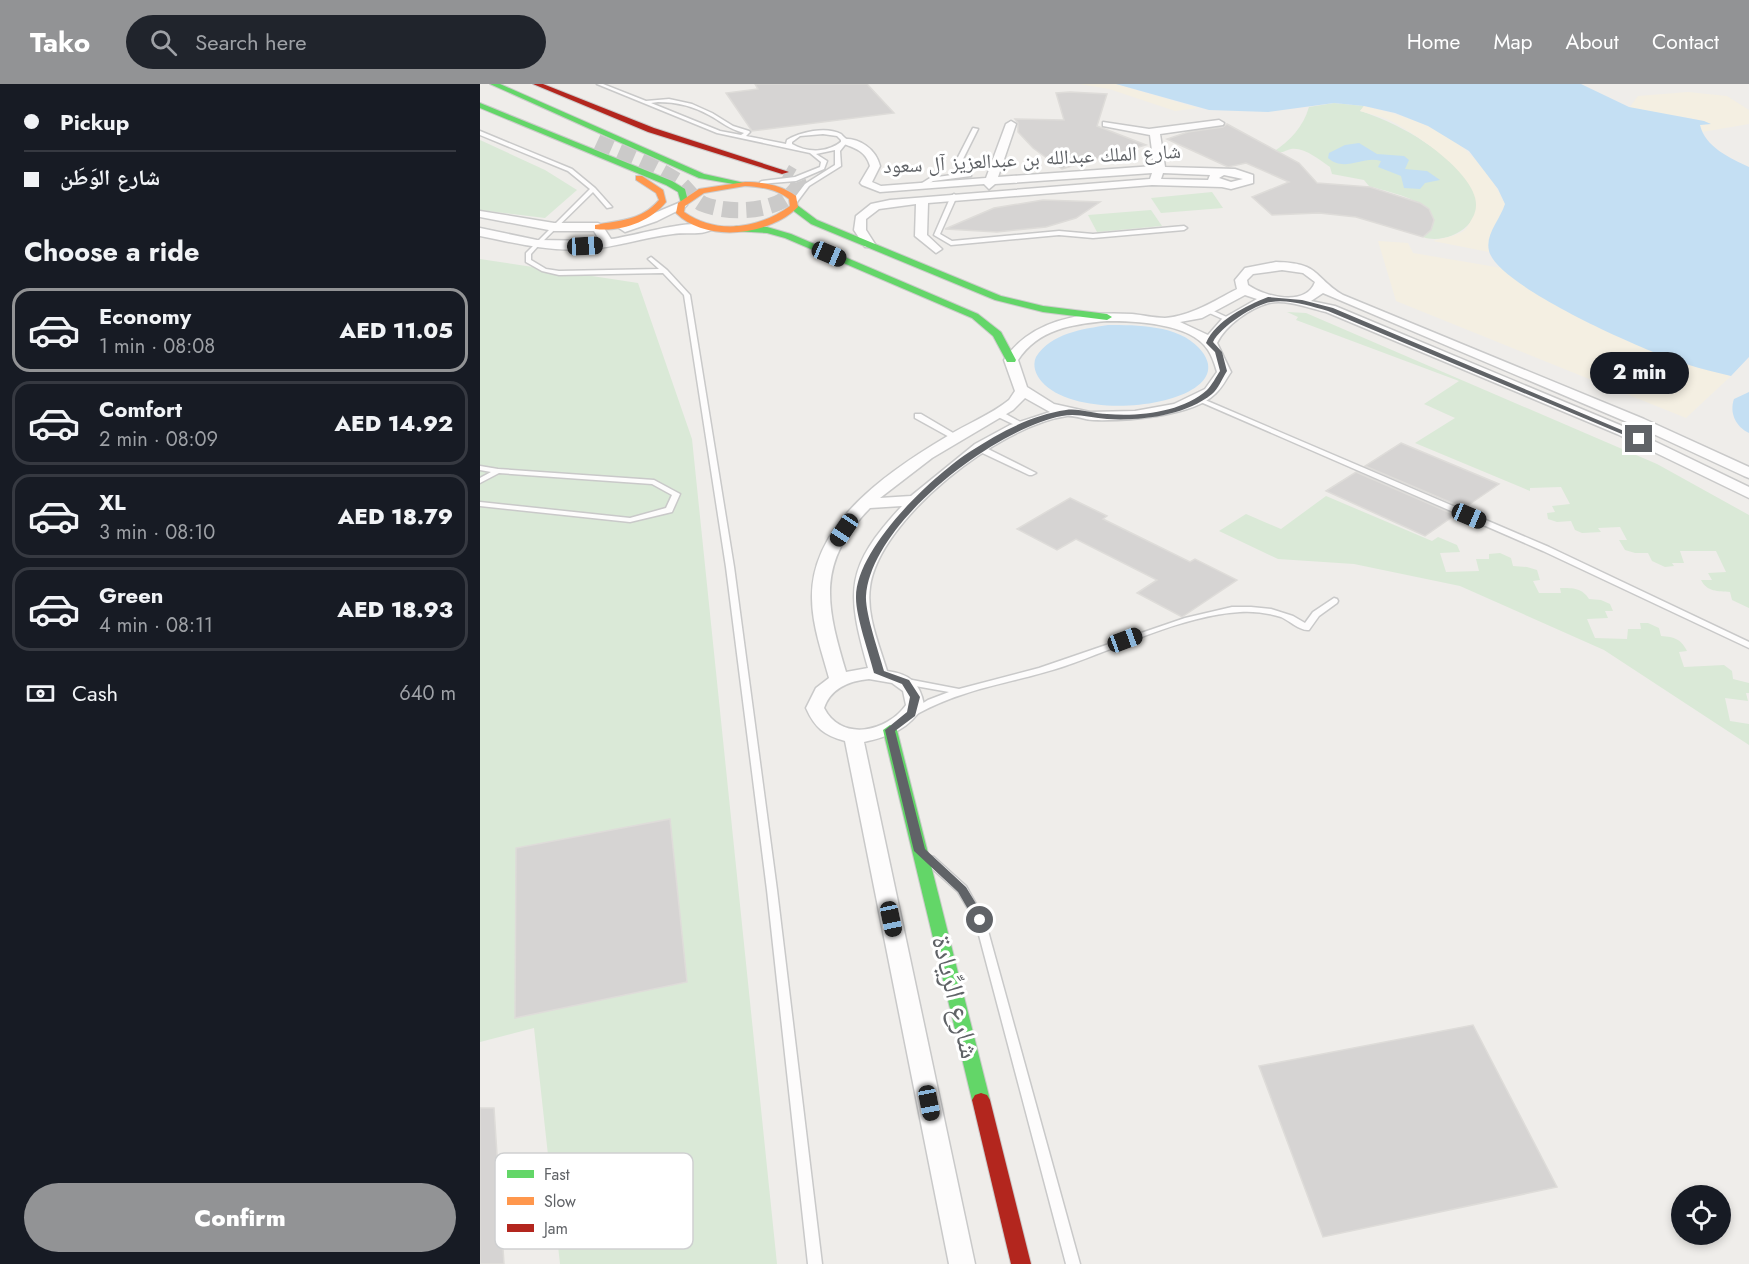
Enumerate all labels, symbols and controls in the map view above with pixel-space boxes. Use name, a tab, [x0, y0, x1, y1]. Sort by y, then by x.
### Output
search box	[126, 15, 546, 69]
text: Tako	[30, 22, 90, 63]
icon: search	[147, 26, 180, 59]
text: Search here	[195, 26, 307, 58]
text: Home	[1407, 27, 1460, 57]
text: Map	[1493, 27, 1533, 57]
text: About	[1566, 27, 1619, 57]
text: Contact	[1652, 27, 1719, 57]
text: Pickup	[60, 106, 129, 138]
street label: شارع الملك عبدالله بن عبدالعزيز آل سعود	[882, 137, 1182, 181]
text: شارع الوَطَن	[60, 161, 160, 193]
text: Choose a ride	[24, 232, 199, 271]
car	[567, 236, 603, 256]
car	[809, 239, 849, 269]
text: Economy	[99, 300, 191, 332]
icon: car	[27, 303, 81, 357]
text: AED 11.05	[340, 314, 453, 346]
text: 1 min · 08:08	[99, 332, 215, 361]
callout: 2 min	[1590, 352, 1688, 394]
text: 2 min	[1613, 358, 1666, 387]
text: Comfort	[99, 393, 182, 425]
icon: car	[27, 396, 81, 450]
text: AED 14.92	[334, 407, 453, 439]
text: 2 min · 08:09	[99, 425, 218, 454]
route end	[1625, 425, 1652, 452]
text: XL	[99, 486, 126, 518]
icon: car	[27, 489, 81, 543]
text: AED 18.79	[338, 500, 453, 532]
car	[1449, 501, 1489, 531]
car	[826, 510, 862, 550]
text: 3 min · 08:10	[99, 518, 215, 547]
text: Green	[99, 579, 163, 611]
icon: car	[27, 582, 81, 636]
text: AED 18.93	[337, 593, 453, 625]
text: 4 min · 08:11	[99, 611, 213, 640]
car	[1105, 625, 1145, 655]
icon: cash	[24, 677, 57, 710]
text: Cash	[72, 677, 118, 709]
text: 640 m	[399, 679, 456, 708]
car	[878, 900, 904, 938]
route start	[966, 906, 993, 933]
street label: شارع الرِّيادة	[921, 931, 991, 1063]
car	[917, 1084, 941, 1122]
legend	[495, 1153, 693, 1249]
text: Fast	[544, 1163, 570, 1186]
button: Confirm	[24, 1183, 456, 1252]
map controls	[1671, 1185, 1731, 1245]
button: locate	[1671, 1185, 1731, 1245]
text: Slow	[544, 1190, 576, 1213]
text: Jam	[542, 1217, 568, 1240]

